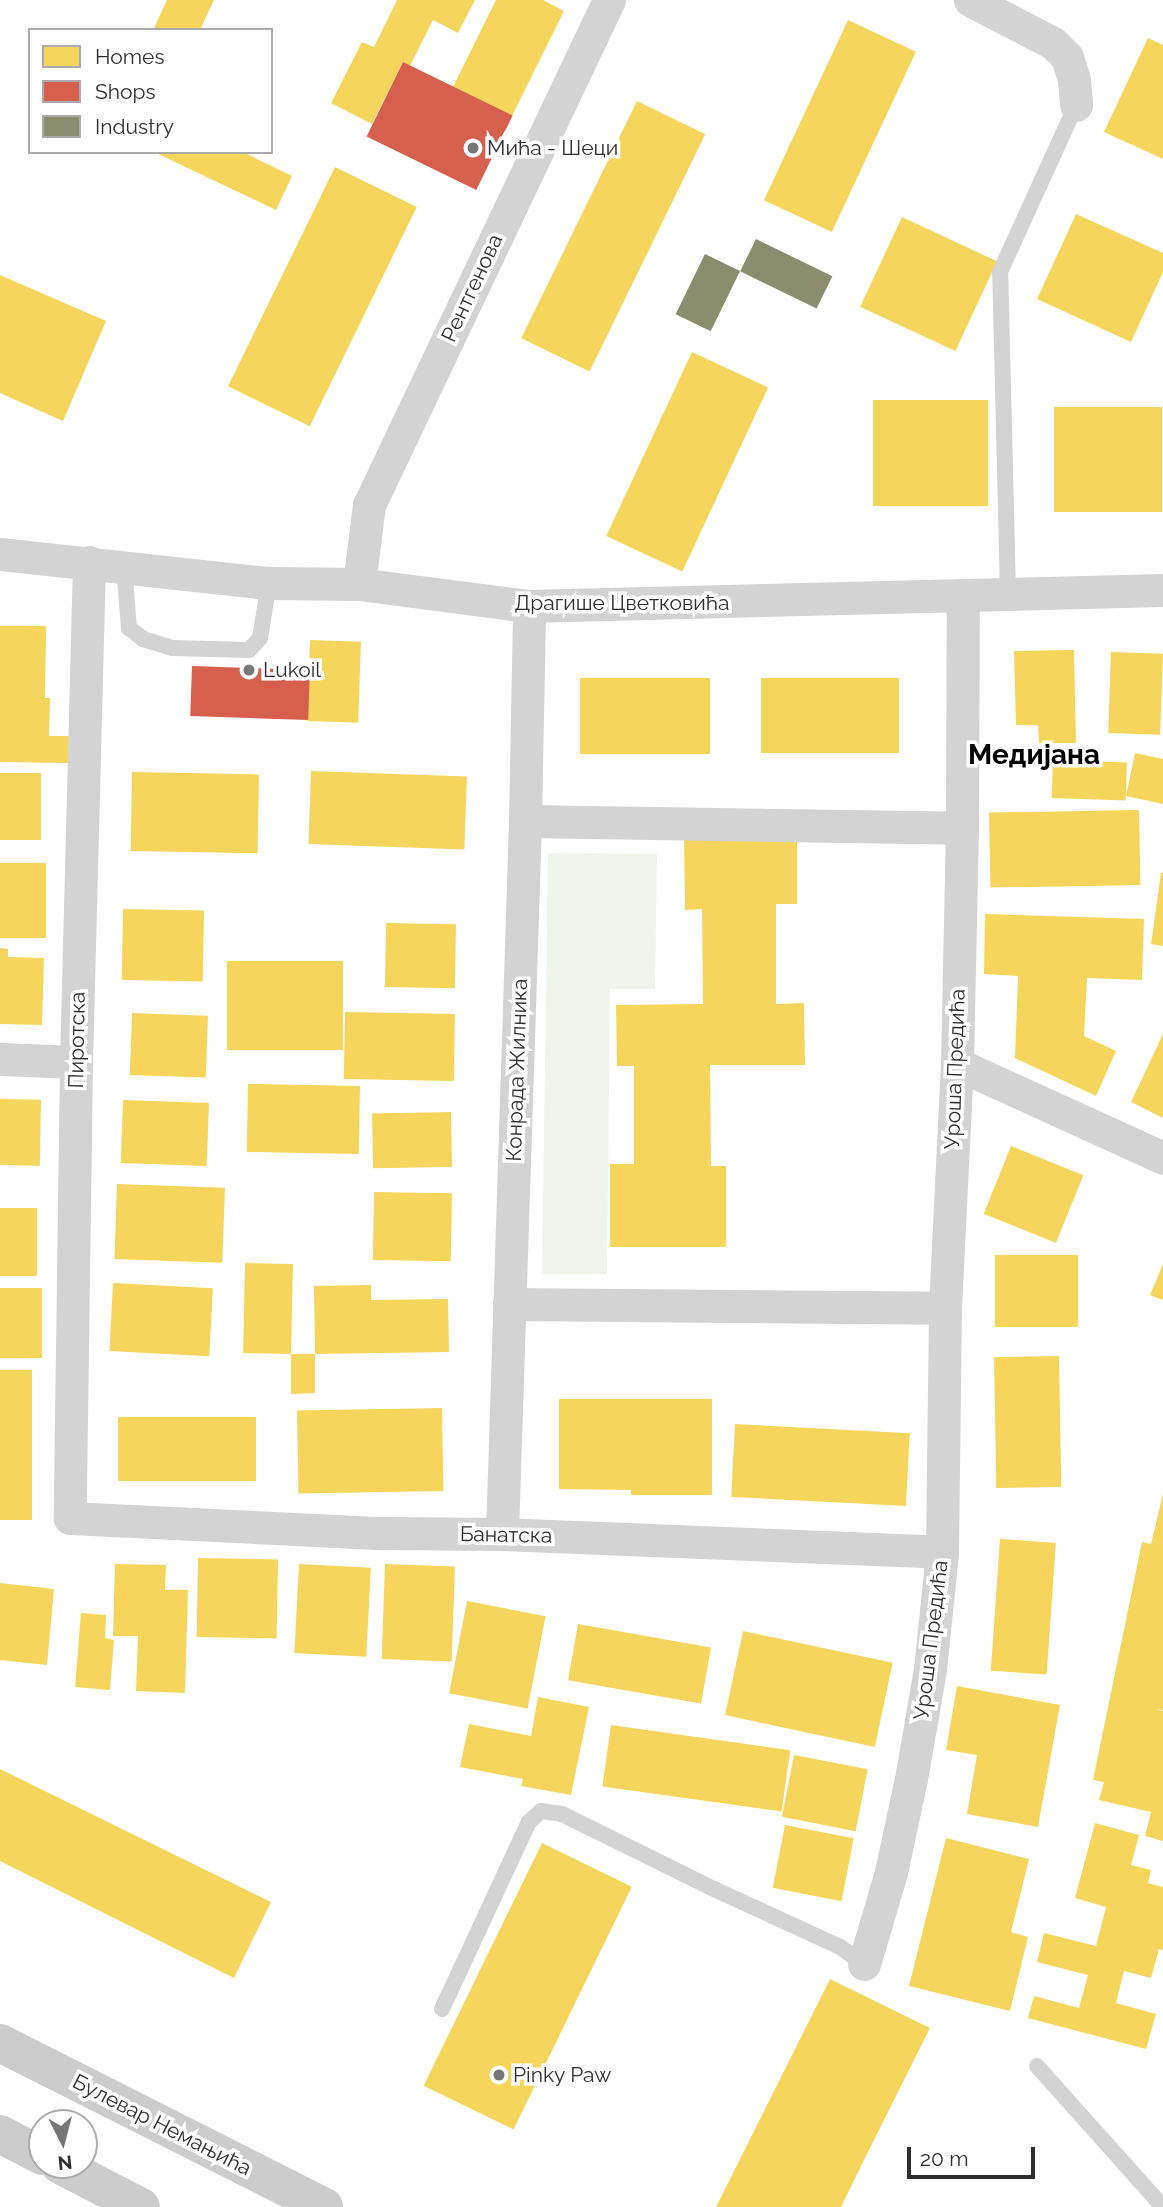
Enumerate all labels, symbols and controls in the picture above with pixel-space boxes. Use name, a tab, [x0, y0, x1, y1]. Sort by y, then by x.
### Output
legend	[28, 28, 273, 154]
text: Homes	[95, 44, 165, 69]
text: Shops	[95, 79, 156, 104]
text: Industry	[95, 114, 174, 139]
place label: Мића - Шеци	[487, 135, 618, 161]
marker: Мића - Шеци	[465, 140, 481, 156]
street label: Рентгенова	[436, 230, 508, 346]
street label: Драгише Цветковића	[515, 590, 729, 616]
place label: Lukoil	[263, 657, 321, 683]
marker: Lukoil	[241, 662, 257, 678]
district label: Медијана	[968, 738, 1100, 772]
street label: Конрада Жилника	[501, 978, 533, 1162]
street label: Уроша Предића	[940, 988, 970, 1150]
street label: Пиротска	[64, 991, 90, 1089]
street label: Банатска	[460, 1522, 552, 1548]
street label: Уроша Предића	[909, 1559, 953, 1721]
place label: Pinky Paw	[513, 2062, 612, 2088]
marker: Pinky Paw	[491, 2067, 507, 2083]
street label: Булевар Немањића	[68, 2069, 256, 2181]
north arrow	[28, 2109, 98, 2179]
scale bar	[911, 2134, 1039, 2178]
text: 20 m	[920, 2146, 968, 2171]
text: N	[57, 2151, 73, 2175]

